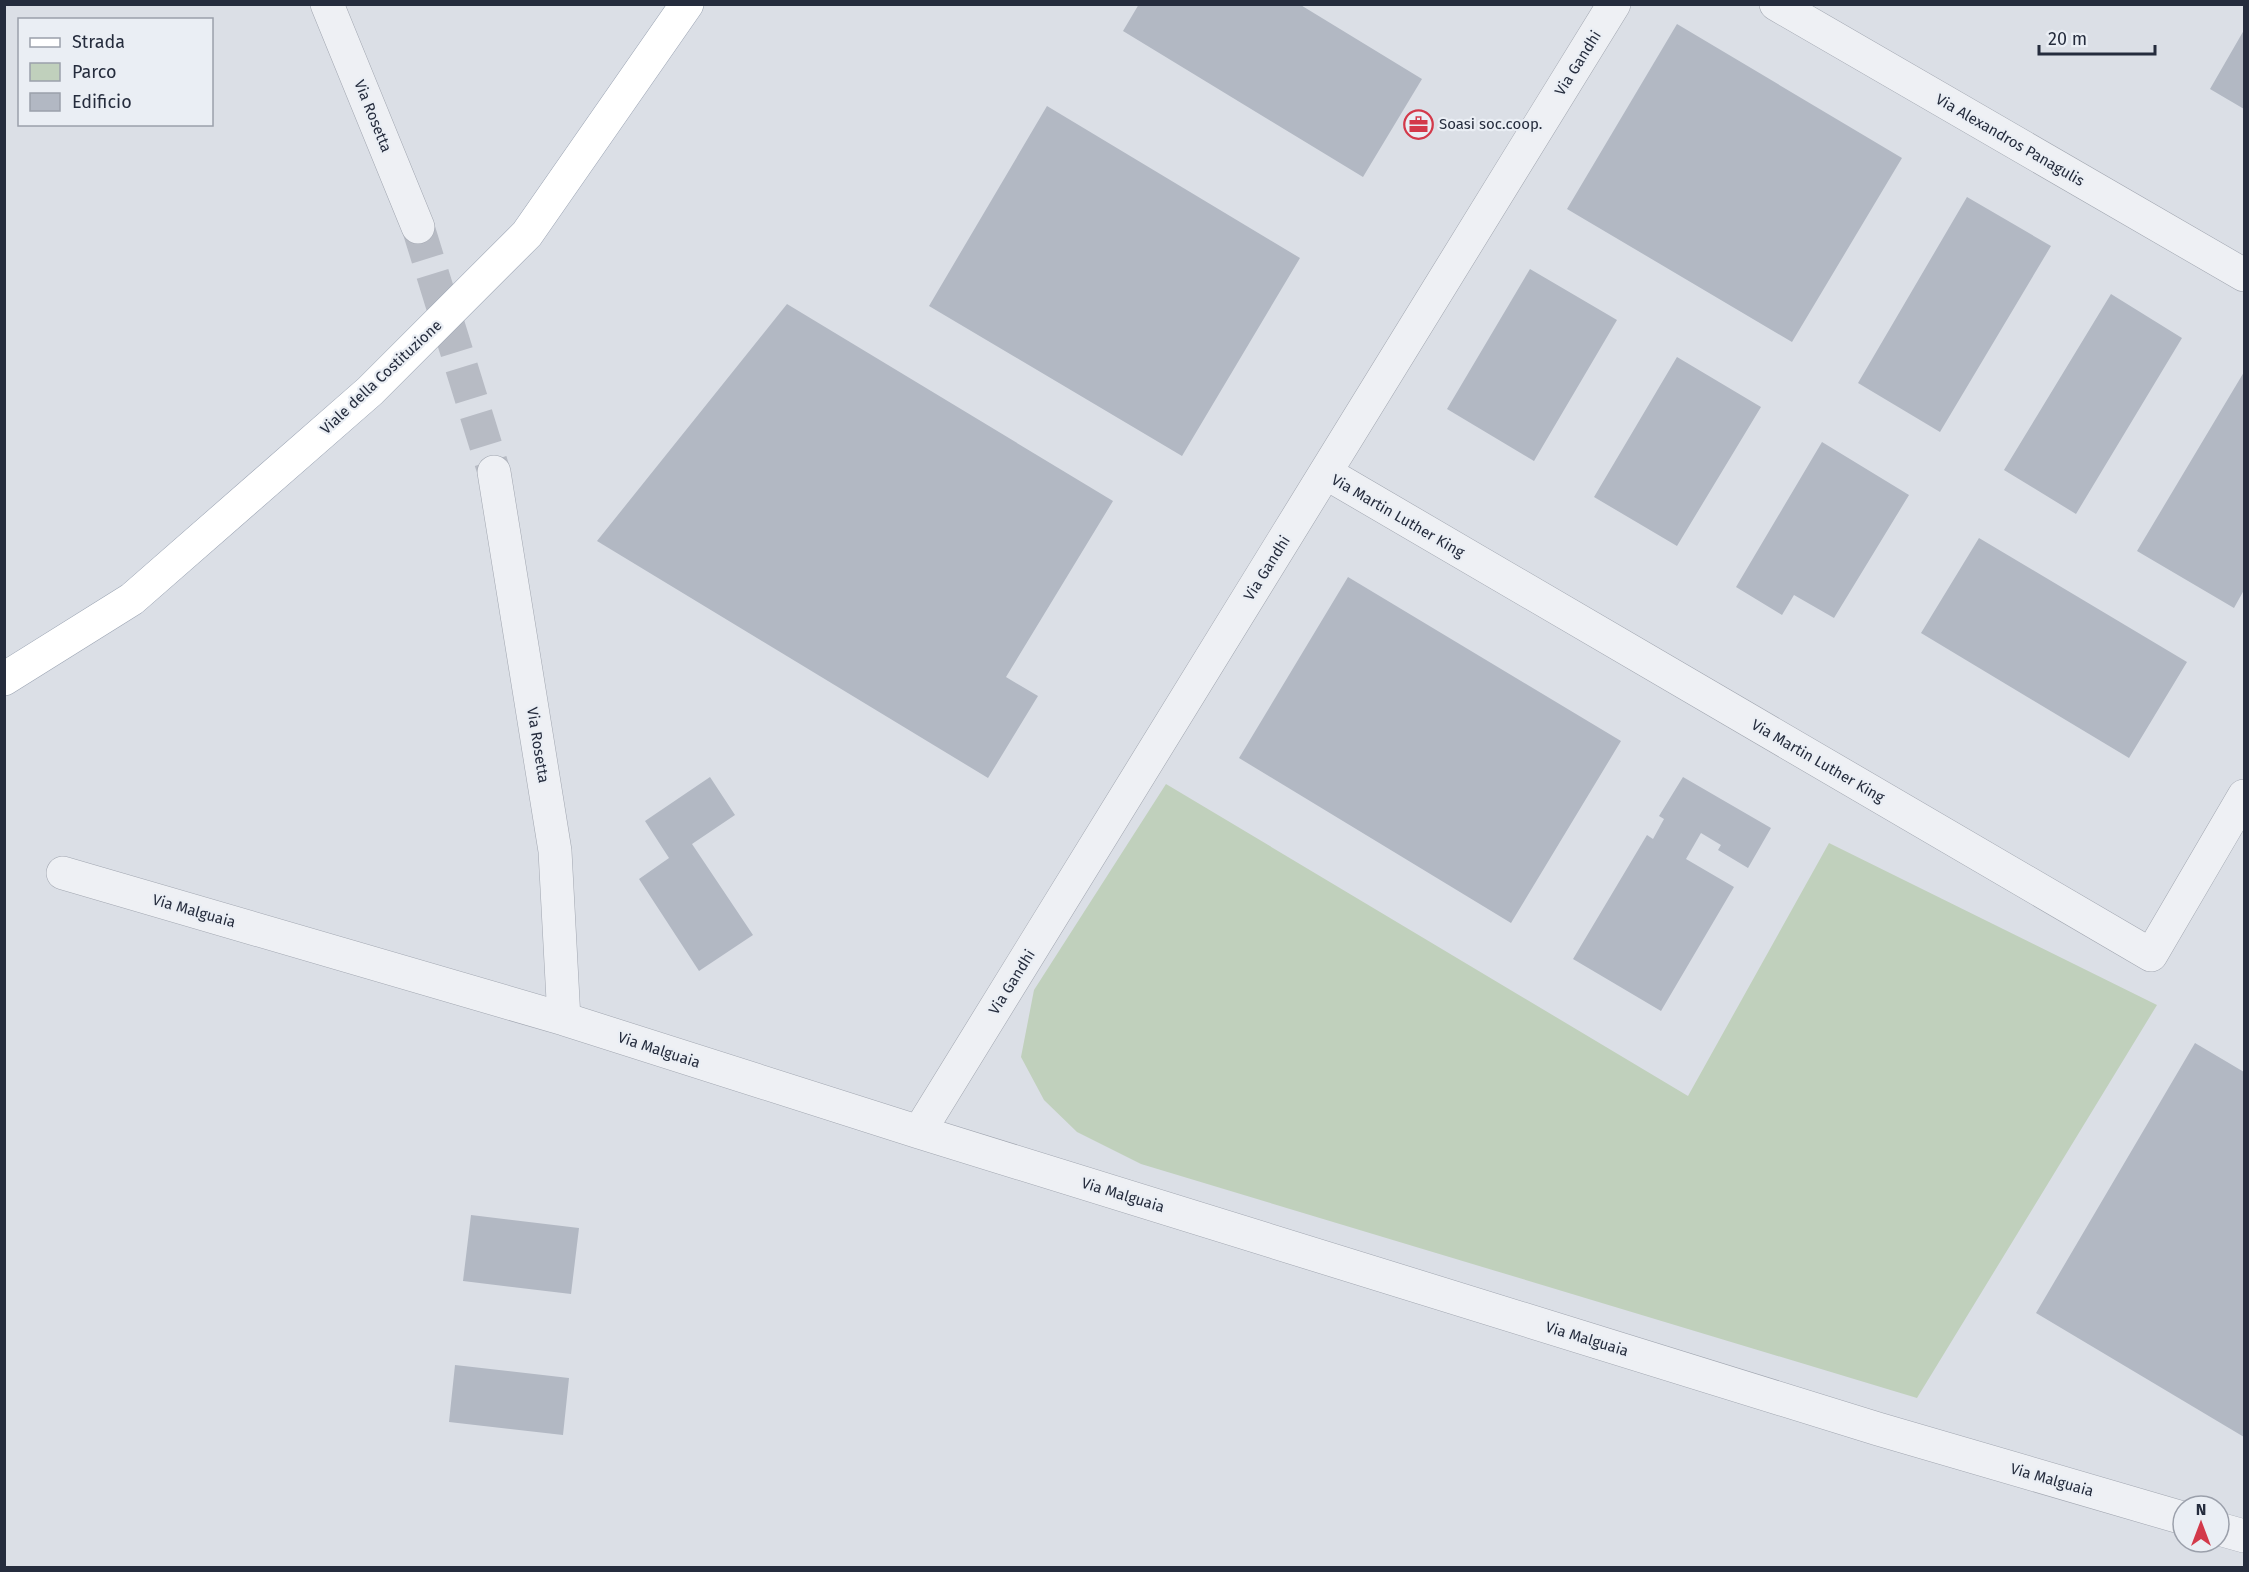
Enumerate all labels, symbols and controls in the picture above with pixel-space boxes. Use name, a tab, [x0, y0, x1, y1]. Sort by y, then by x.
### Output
legend	[18, 18, 213, 126]
scale bar	[2039, 18, 2154, 56]
street label: Via Gandhi	[1551, 27, 1605, 99]
text: 20 m	[2048, 28, 2087, 50]
text: Strada	[72, 31, 125, 53]
text: Parco	[72, 61, 116, 83]
street label: Via Rosetta	[350, 77, 396, 155]
street label: Via Alexandros Panagulis	[1933, 90, 2087, 190]
text: Edificio	[72, 91, 132, 113]
office icon: Soasi soc.coop.	[1402, 108, 1434, 140]
place label: Soasi soc.coop.	[1439, 115, 1542, 133]
street label: Viale della Costituzione	[317, 316, 445, 438]
street label: Via Martin Luther King	[1328, 471, 1468, 562]
street label: Via Gandhi	[1240, 532, 1294, 604]
street label: Via Rosetta	[523, 706, 553, 784]
street label: Via Martin Luther King	[1748, 716, 1888, 807]
street label: Via Malguaia	[150, 891, 238, 931]
street label: Via Gandhi	[985, 946, 1039, 1018]
street label: Via Malguaia	[615, 1028, 703, 1072]
street label: Via Malguaia	[1079, 1174, 1167, 1216]
street label: Via Malguaia	[1543, 1318, 1631, 1360]
street label: Via Malguaia	[2008, 1460, 2096, 1500]
north arrow	[2171, 1494, 2231, 1554]
text: N	[2196, 1500, 2206, 1519]

